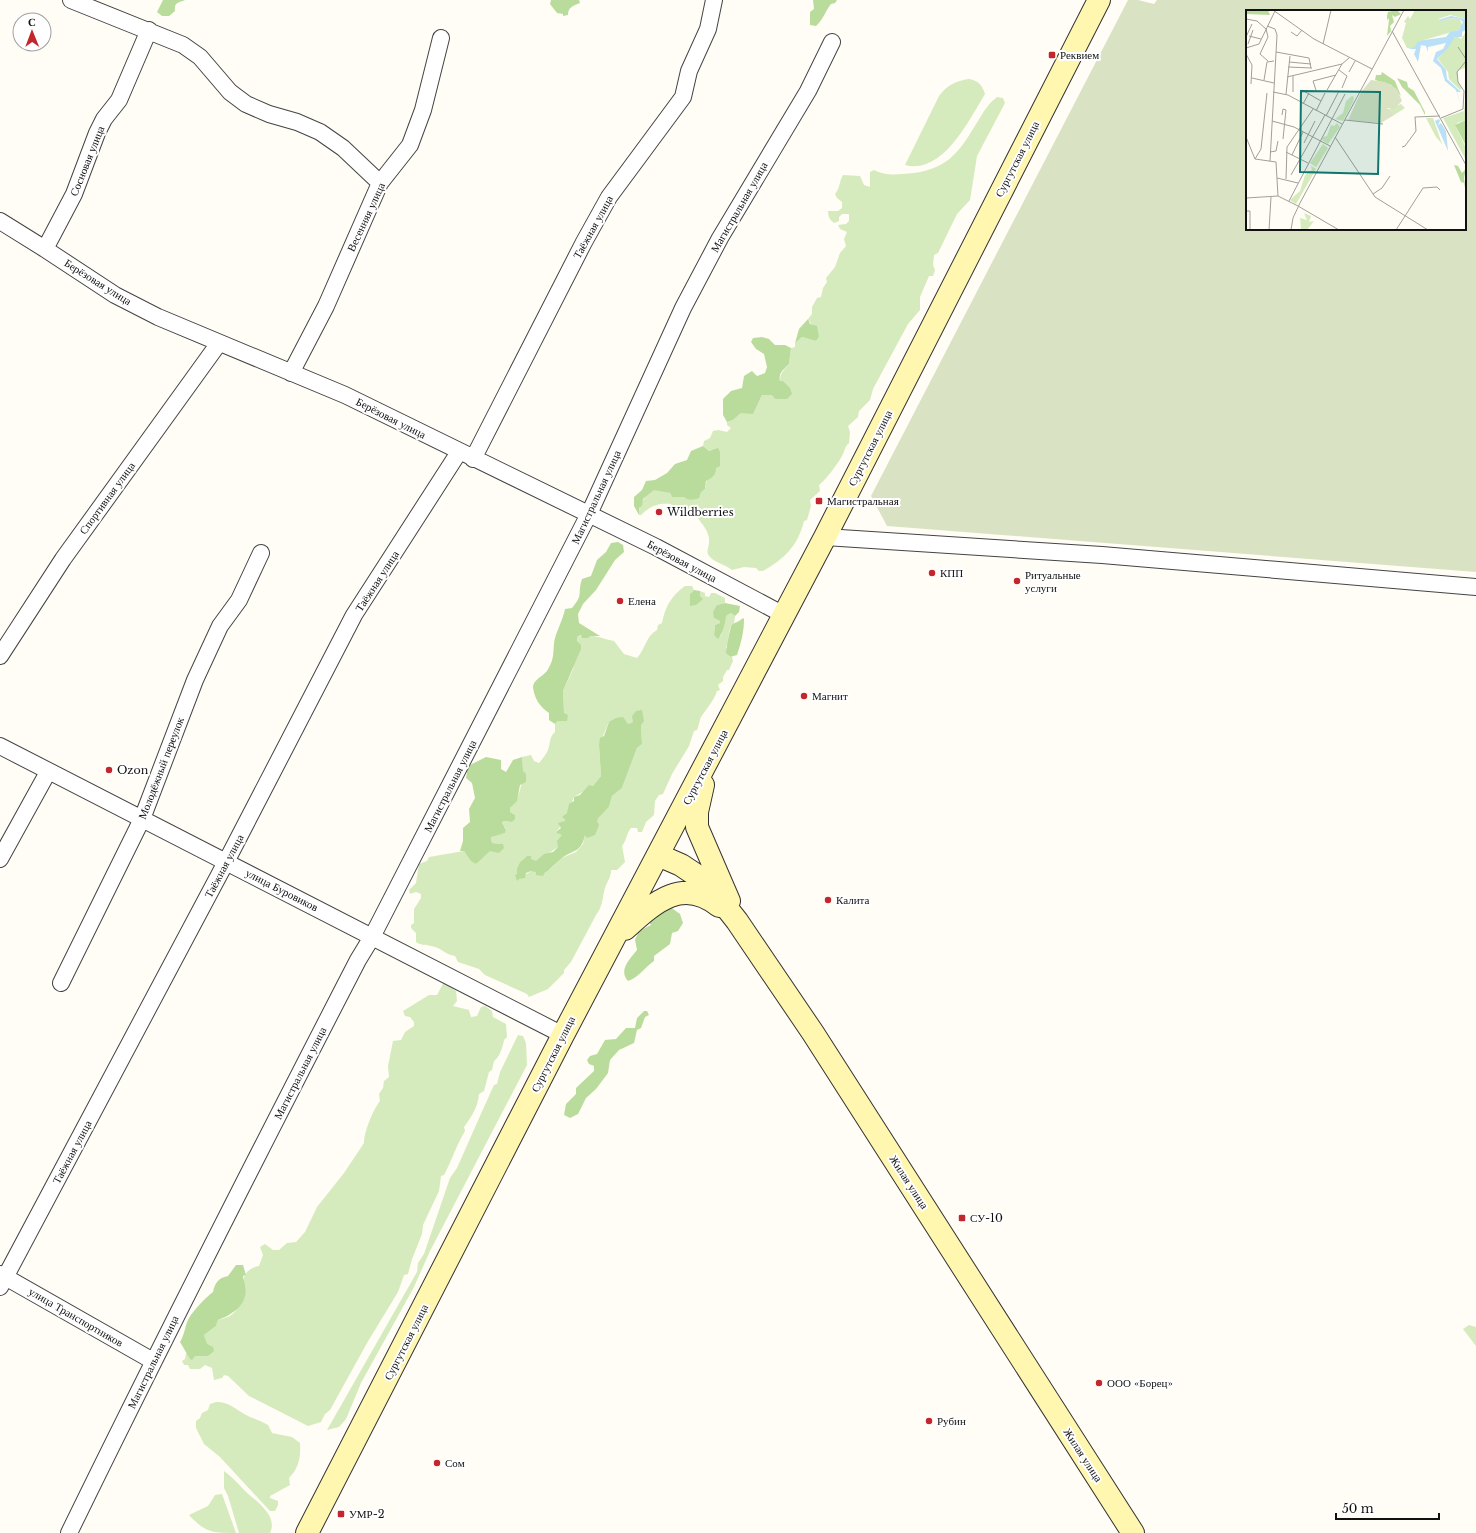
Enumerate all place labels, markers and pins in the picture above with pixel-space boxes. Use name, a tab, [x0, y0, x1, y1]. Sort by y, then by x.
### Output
place label: Реквием	[1060, 48, 1099, 62]
marker: Реквием	[1047, 50, 1057, 60]
place label: Магистральная	[827, 494, 899, 508]
marker: Магистральная	[814, 496, 824, 506]
place label: Wildberries	[666, 505, 734, 519]
marker: Wildberries	[654, 507, 664, 517]
place label: КПП	[940, 566, 963, 580]
marker: КПП	[927, 568, 937, 578]
place label: Ритуальные услуги	[1025, 568, 1081, 595]
marker: Ритуальные услуги	[1012, 576, 1022, 586]
place label: Елена	[628, 594, 656, 608]
marker: Елена	[615, 596, 625, 606]
place label: Магнит	[812, 689, 848, 703]
marker: Магнит	[799, 691, 809, 701]
place label: Ozon	[117, 763, 149, 777]
marker: Ozon	[104, 765, 114, 775]
place label: Калита	[836, 893, 869, 907]
marker: Калита	[823, 895, 833, 905]
place label: СУ-10	[970, 1211, 1003, 1225]
marker: СУ-10	[957, 1213, 967, 1223]
place label: ООО «Борец»	[1107, 1376, 1173, 1390]
marker: ООО «Борец»	[1094, 1378, 1104, 1388]
place label: Рубин	[937, 1414, 966, 1428]
marker: Рубин	[924, 1416, 934, 1426]
place label: Сом	[445, 1456, 465, 1470]
marker: Сом	[432, 1458, 442, 1468]
place label: УМР-2	[349, 1507, 385, 1521]
marker: УМР-2	[336, 1509, 346, 1519]

